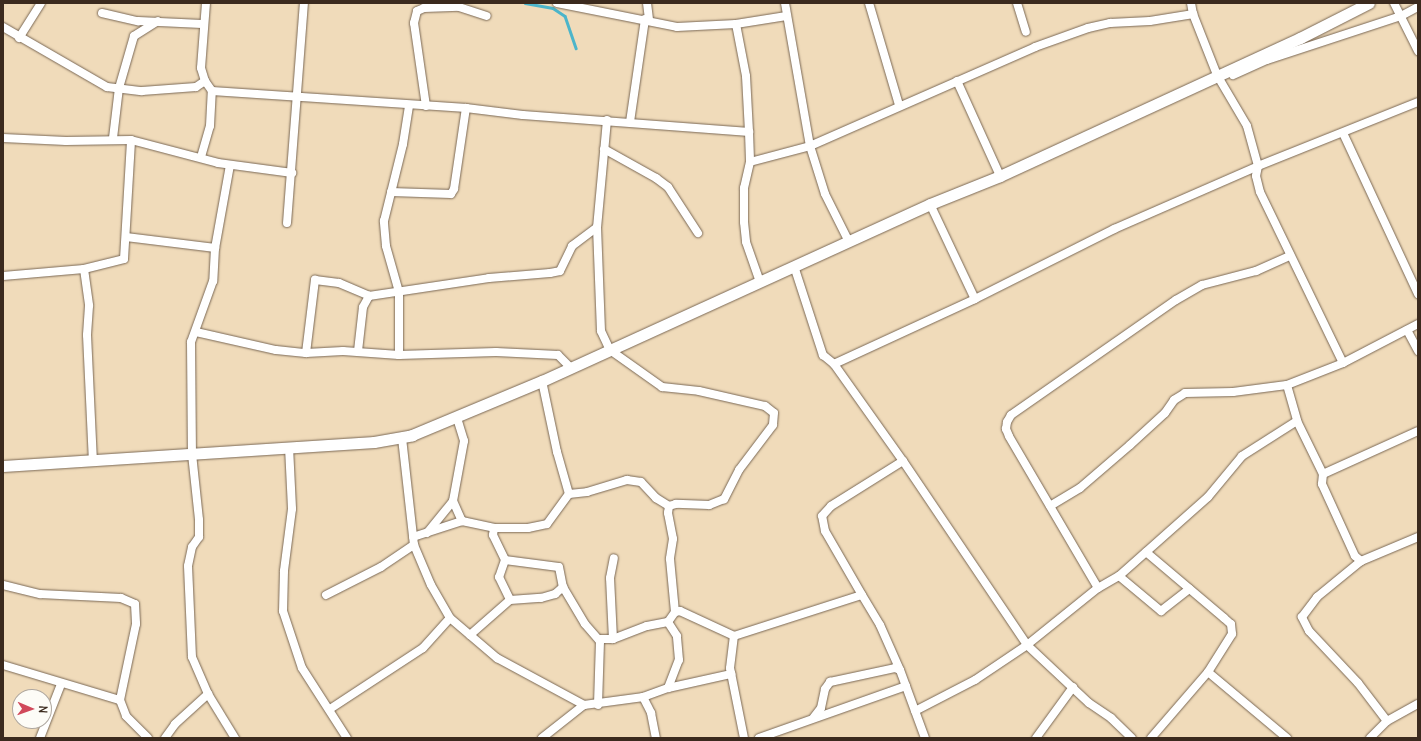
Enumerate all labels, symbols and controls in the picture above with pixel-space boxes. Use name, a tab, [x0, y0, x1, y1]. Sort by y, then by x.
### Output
north arrow	[12, 689, 52, 729]
text: N	[36, 705, 50, 713]

